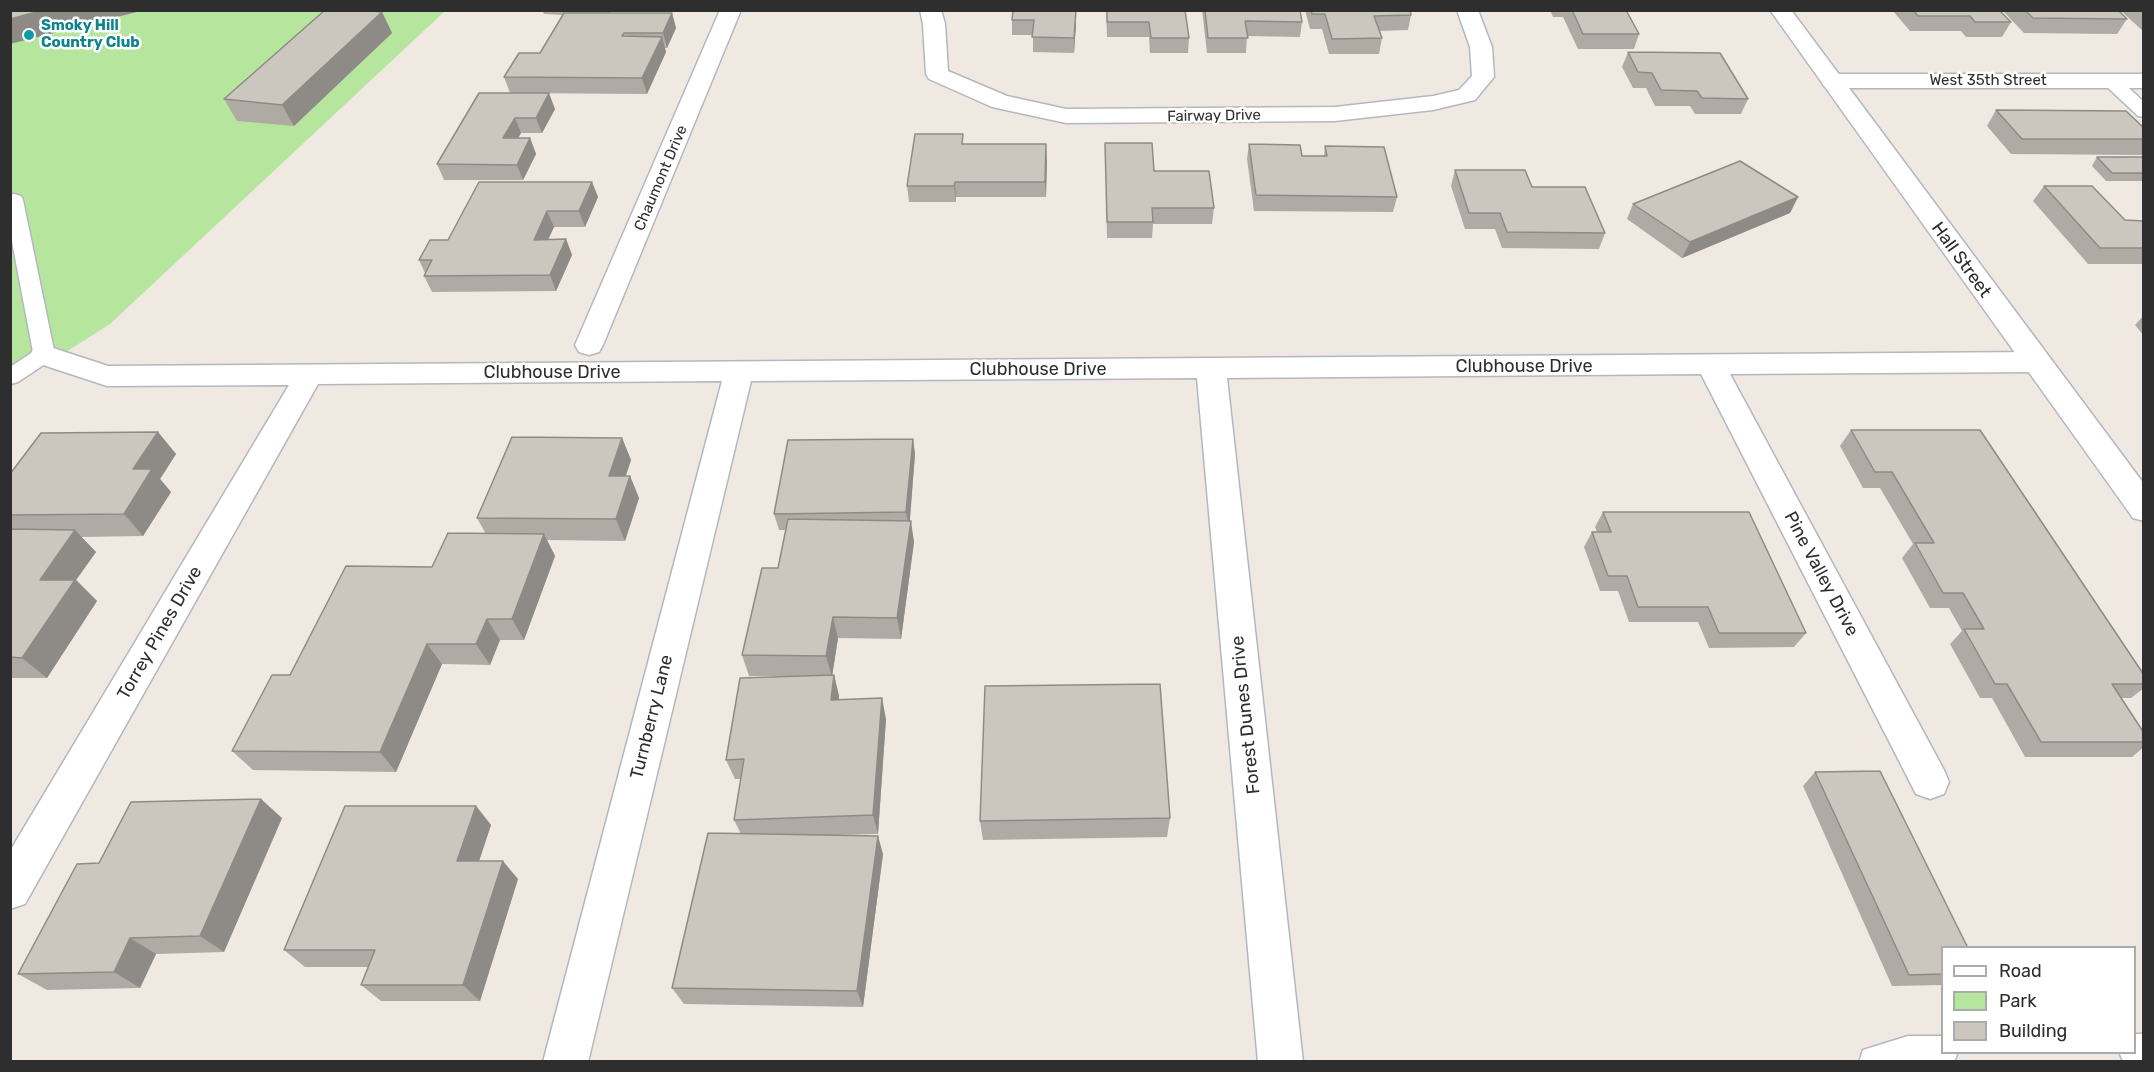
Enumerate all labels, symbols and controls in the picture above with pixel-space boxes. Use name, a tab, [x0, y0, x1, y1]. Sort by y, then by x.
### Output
place label: Smoky Hill Country Club	[41, 17, 140, 52]
marker: Smoky Hill Country Club	[22, 28, 36, 42]
street label: West 35th Street	[1929, 72, 2047, 90]
street label: Fairway Drive	[1167, 106, 1261, 126]
street label: Chaumont Drive	[631, 122, 691, 234]
street label: Hall Street	[1926, 218, 1996, 302]
street label: Clubhouse Drive	[1455, 356, 1593, 378]
street label: Clubhouse Drive	[969, 359, 1107, 381]
street label: Clubhouse Drive	[483, 362, 621, 384]
street label: Pine Valley Drive	[1779, 508, 1863, 640]
street label: Torrey Pines Drive	[113, 562, 207, 704]
street label: Forest Dunes Drive	[1227, 635, 1265, 795]
street label: Turnberry Lane	[626, 653, 678, 781]
legend	[1941, 946, 2136, 1054]
text: Road	[1999, 960, 2042, 982]
text: Park	[1999, 990, 2036, 1012]
text: Building	[1999, 1020, 2067, 1042]

